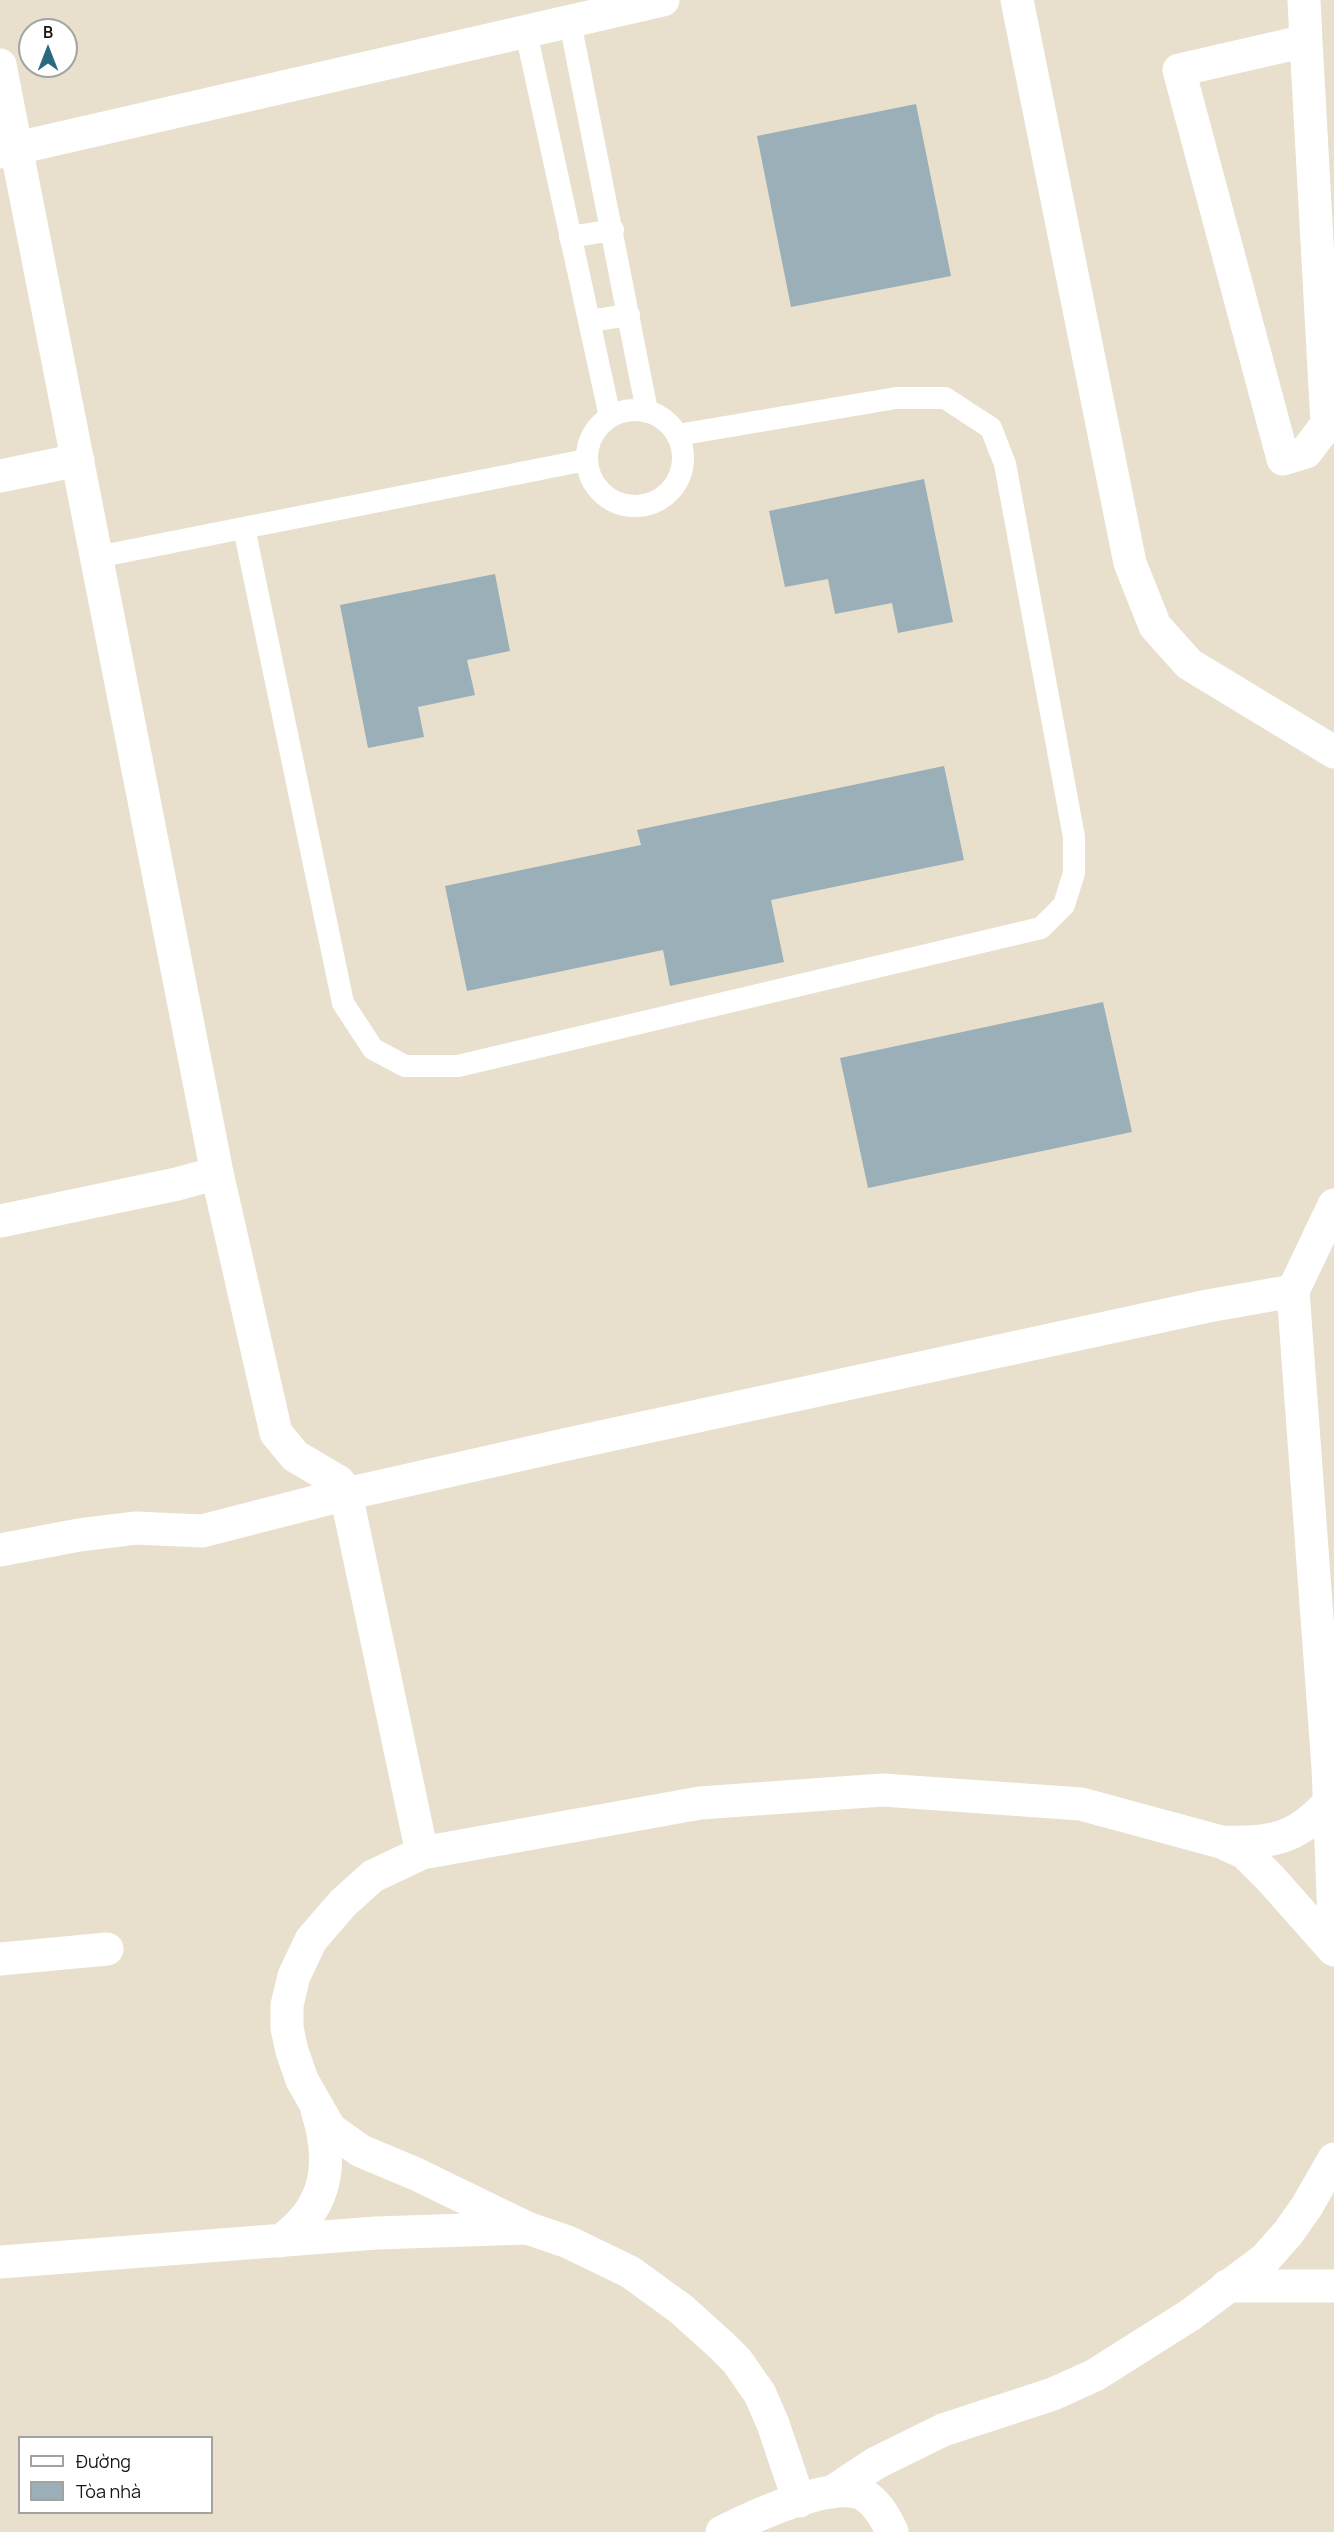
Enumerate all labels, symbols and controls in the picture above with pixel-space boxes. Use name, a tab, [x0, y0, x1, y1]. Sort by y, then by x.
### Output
north arrow	[18, 18, 78, 78]
text: B	[43, 21, 53, 43]
legend	[18, 2436, 213, 2514]
text: Đường	[76, 2449, 131, 2473]
text: Tòa nhà	[76, 2479, 141, 2503]

